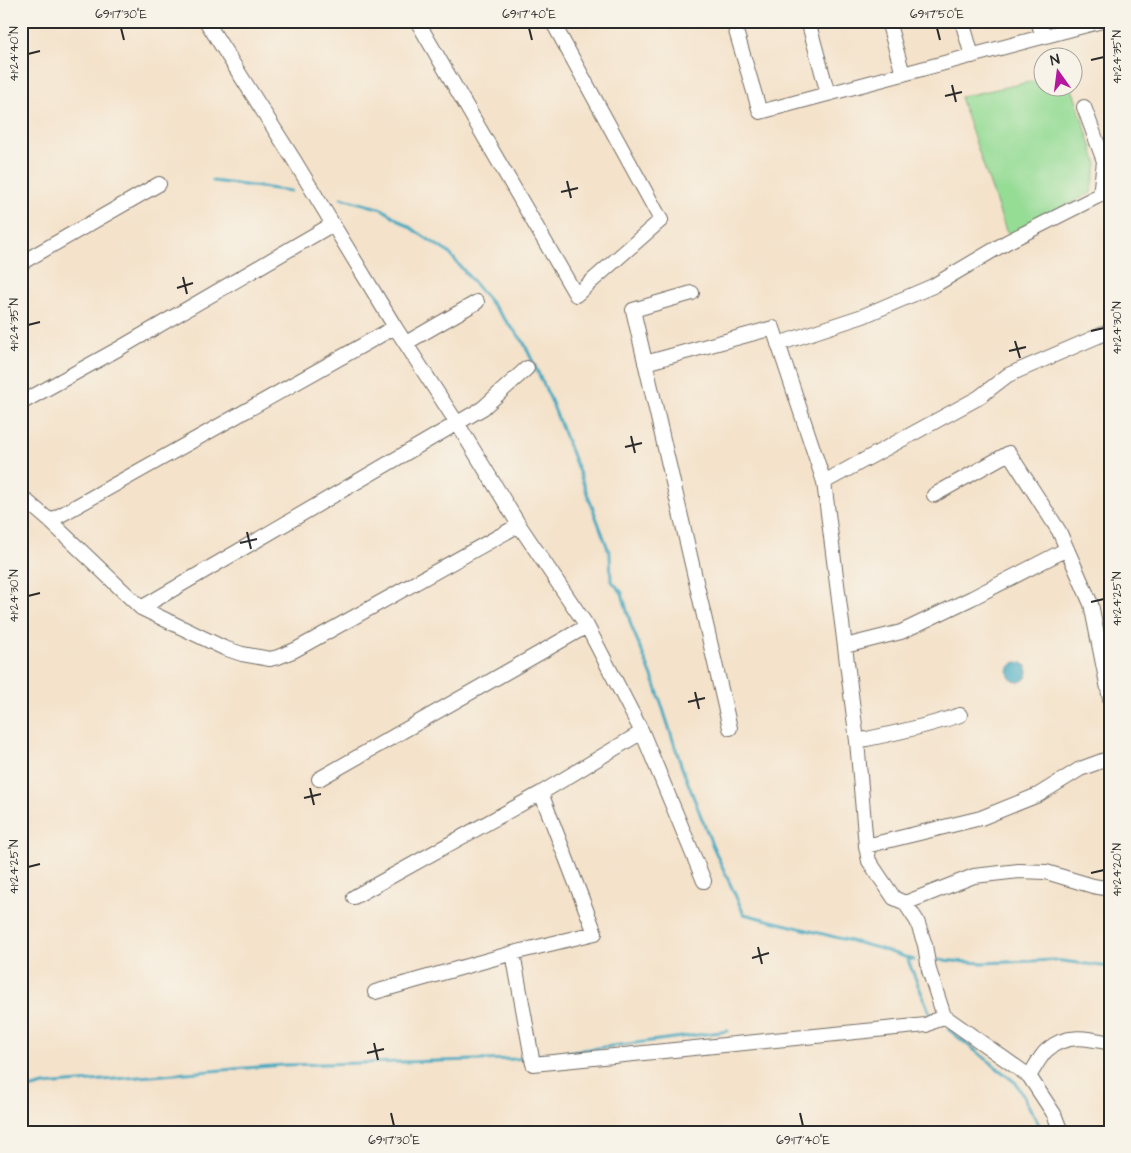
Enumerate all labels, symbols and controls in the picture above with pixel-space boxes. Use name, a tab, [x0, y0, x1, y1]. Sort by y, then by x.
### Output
text: 69°17'30"E	[95, 6, 147, 23]
text: 69°17'40"E	[502, 6, 556, 23]
text: 69°17'50"E	[910, 6, 964, 23]
text: 41°24'40"N	[6, 26, 23, 82]
text: 41°24'35"N	[1109, 29, 1126, 84]
north arrow	[1034, 48, 1084, 98]
text: N	[1048, 50, 1062, 71]
text: 41°24'35"N	[6, 297, 23, 352]
text: 41°24'30"N	[1109, 301, 1126, 355]
text: 41°24'30"N	[6, 569, 23, 623]
text: 41°24'25"N	[1109, 571, 1126, 627]
text: 41°24'25"N	[6, 839, 23, 895]
text: 41°24'20"N	[1109, 842, 1126, 897]
text: 69°17'30"E	[368, 1132, 420, 1149]
text: 69°17'40"E	[776, 1132, 830, 1149]

